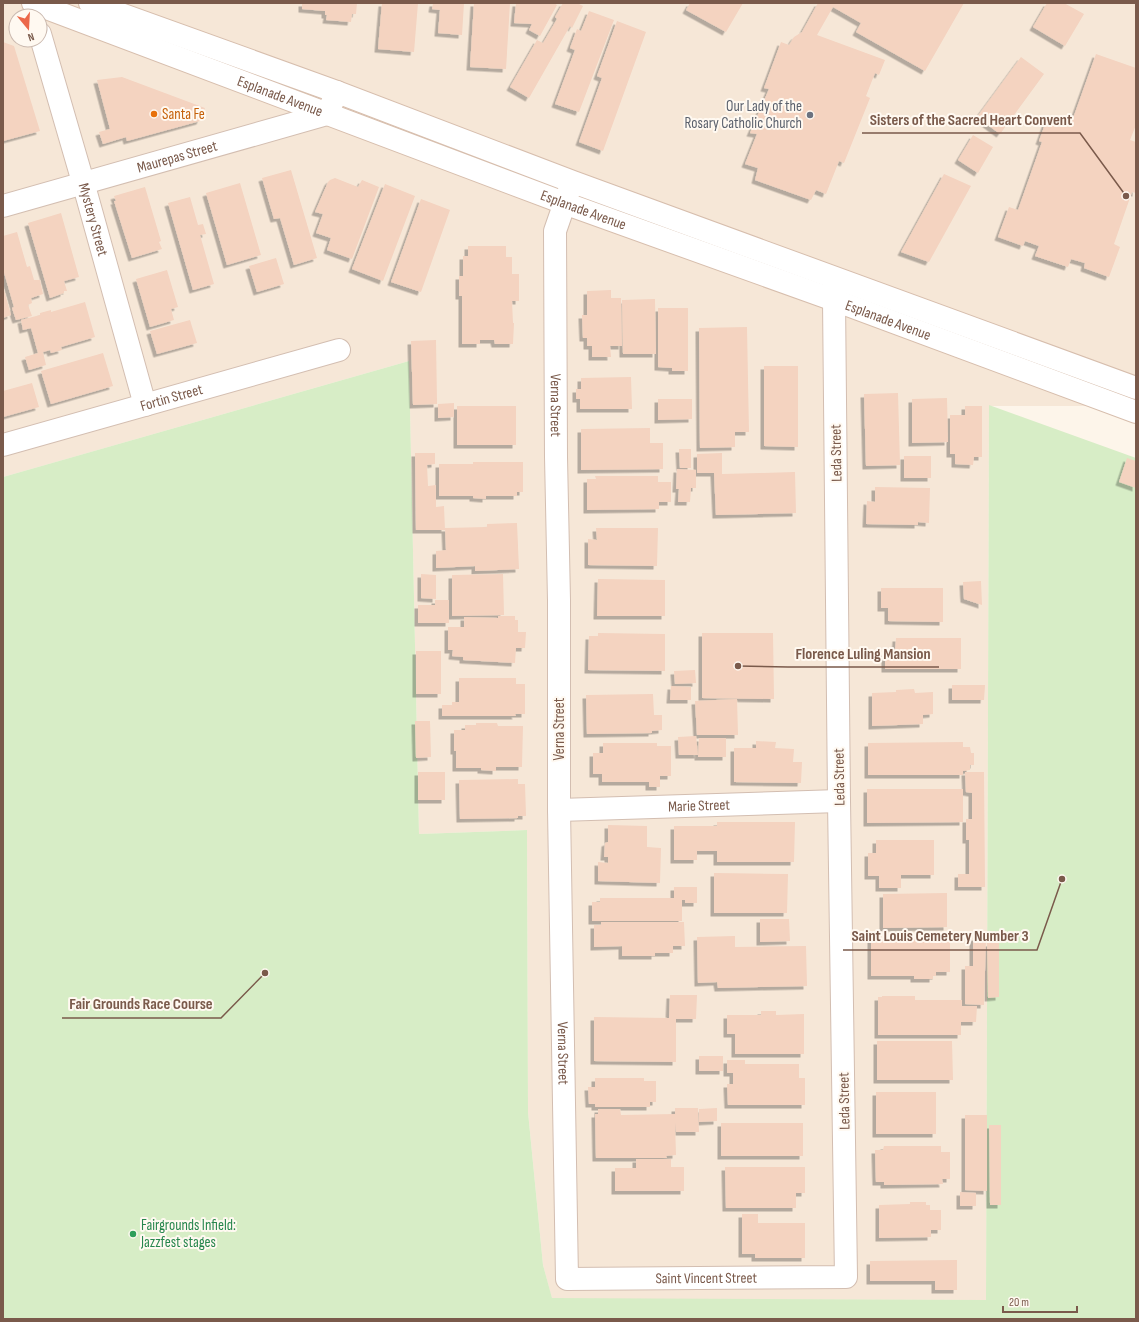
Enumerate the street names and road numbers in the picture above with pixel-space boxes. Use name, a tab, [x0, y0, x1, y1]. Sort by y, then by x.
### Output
street label: Esplanade Avenue	[234, 72, 325, 121]
street label: Maurepas Street	[135, 137, 220, 177]
street label: Mystery Street	[74, 181, 112, 259]
street label: Esplanade Avenue	[538, 186, 629, 235]
street label: Esplanade Avenue	[842, 296, 933, 345]
street label: Verna Street	[546, 374, 565, 437]
street label: Fortin Street	[138, 380, 205, 416]
street label: Leda Street	[826, 424, 847, 482]
street label: Verna Street	[550, 697, 569, 760]
street label: Leda Street	[829, 748, 850, 806]
street label: Marie Street	[668, 795, 731, 816]
street label: Verna Street	[553, 1022, 573, 1085]
street label: Leda Street	[834, 1072, 855, 1130]
street label: Saint Vincent Street	[655, 1269, 758, 1288]

